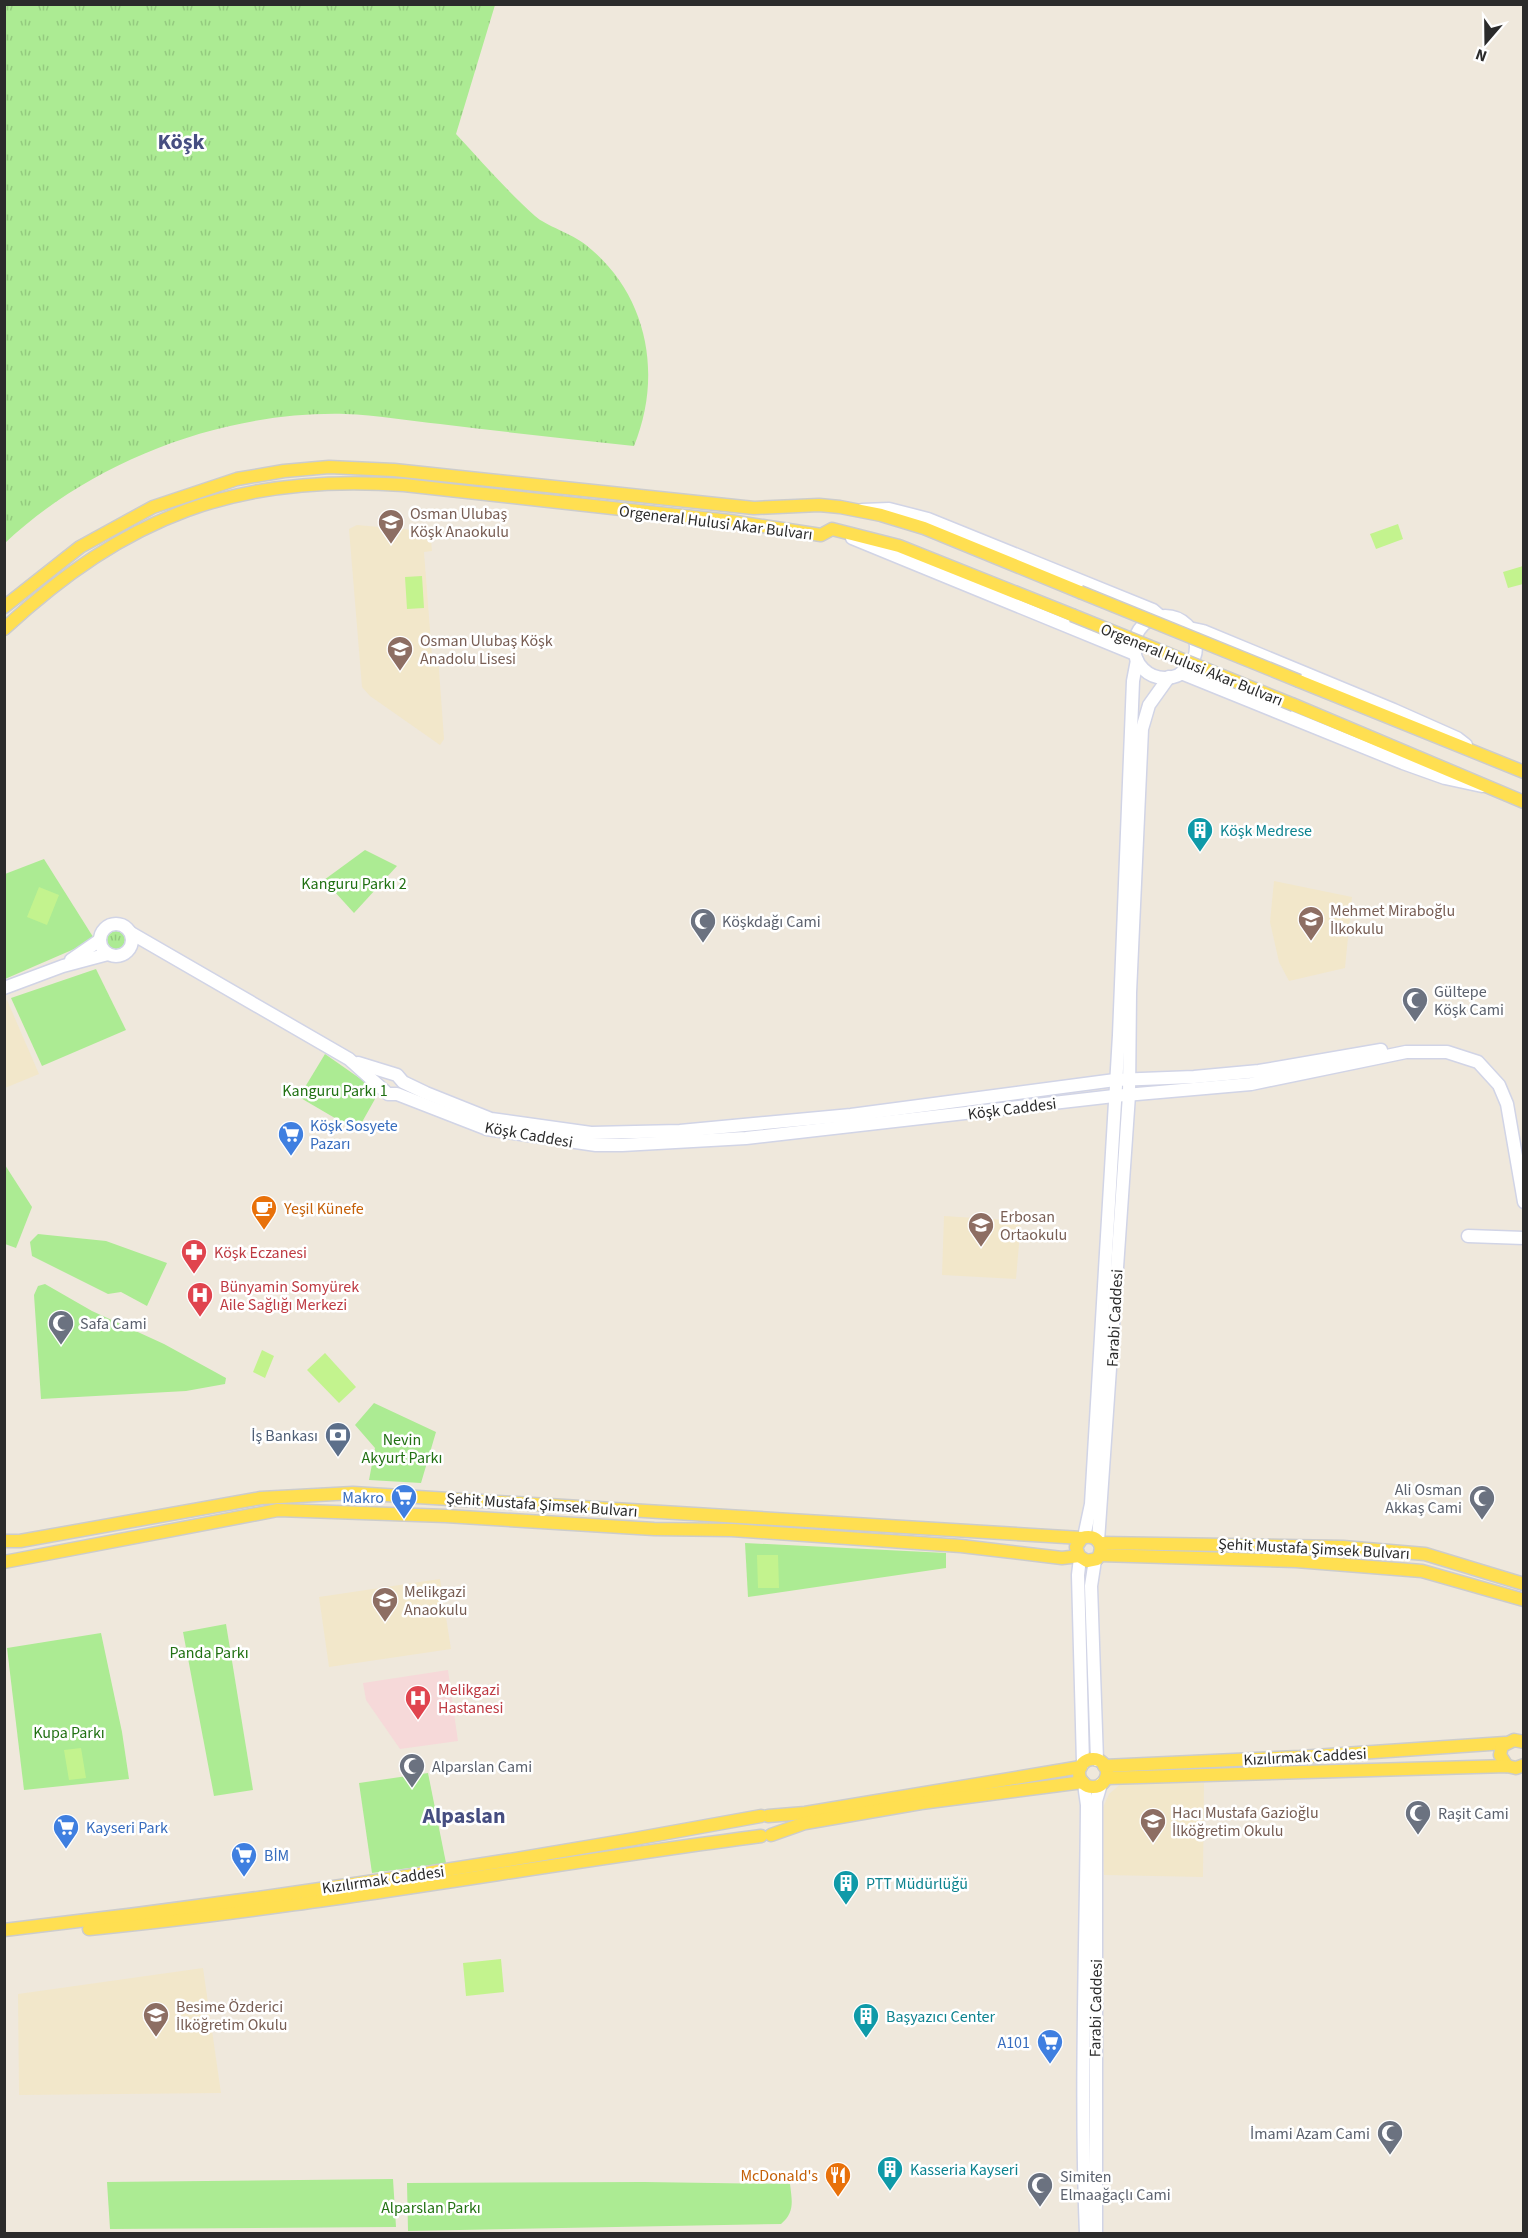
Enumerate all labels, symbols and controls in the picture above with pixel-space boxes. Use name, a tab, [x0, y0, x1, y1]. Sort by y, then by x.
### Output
north arrow	[1456, 12, 1516, 72]
text: N	[1472, 43, 1490, 67]
district label: Köşk	[157, 126, 205, 158]
street label: Orgeneral Hulusi Akar Bulvarı	[618, 500, 814, 546]
place label: Osman Ulubaş Köşk Anaokulu	[410, 503, 509, 543]
school or university icon: Osman Ulubaş Köşk Anaokulu	[376, 507, 406, 545]
street label: Orgeneral Hulusi Akar Bulvarı	[1097, 618, 1286, 712]
place label: Osman Ulubaş Köşk Anadolu Lisesi	[420, 630, 553, 670]
school or university icon: Osman Ulubaş Köşk Anadolu Lisesi	[385, 634, 415, 672]
building icon: Köşk Medrese	[1185, 815, 1215, 853]
place label: Köşk Medrese	[1220, 820, 1312, 842]
park label: Kanguru Parkı 2	[301, 873, 407, 895]
place label: Mehmet Miraboğlu İlkokulu	[1330, 900, 1455, 940]
school or university icon: Mehmet Miraboğlu İlkokulu	[1296, 904, 1326, 942]
mosque icon: Köşkdağı Cami	[688, 906, 718, 944]
place label: Köşkdağı Cami	[722, 911, 821, 933]
place label: Gültepe Köşk Cami	[1434, 981, 1504, 1021]
mosque icon: Gültepe Köşk Cami	[1400, 985, 1430, 1023]
park label: Kanguru Parkı 1	[282, 1080, 388, 1102]
street label: Köşk Caddesi	[967, 1093, 1058, 1125]
place label: Köşk Sosyete Pazarı	[310, 1115, 398, 1155]
street label: Köşk Caddesi	[483, 1116, 575, 1154]
supermarket icon: Köşk Sosyete Pazarı	[276, 1119, 306, 1157]
cafe icon: Yeşil Künefe	[249, 1193, 279, 1231]
place label: Yeşil Künefe	[283, 1198, 364, 1220]
place label: Erbosan Ortaokulu	[1000, 1206, 1067, 1246]
school or university icon: Erbosan Ortaokulu	[966, 1210, 996, 1248]
pharmacy icon: Köşk Eczanesi	[179, 1237, 209, 1275]
place label: Köşk Eczanesi	[214, 1242, 307, 1264]
street label: Farabi Caddesi	[1101, 1268, 1129, 1368]
place label: Bünyamin Somyürek Aile Sağlığı Merkezi	[220, 1276, 359, 1316]
hospital icon: Bünyamin Somyürek Aile Sağlığı Merkezi	[185, 1280, 215, 1318]
mosque icon: Safa Cami	[46, 1308, 76, 1346]
place label: Safa Cami	[80, 1313, 147, 1335]
bank icon: İş Bankası	[323, 1420, 353, 1458]
place label: İş Bankası	[251, 1425, 318, 1447]
park label: Nevin Akyurt Parkı	[362, 1429, 442, 1469]
place label: Ali Osman Akkaş Cami	[1385, 1479, 1462, 1519]
supermarket icon: Makro	[389, 1482, 419, 1520]
mosque icon: Ali Osman Akkaş Cami	[1467, 1483, 1497, 1521]
place label: Makro	[342, 1487, 384, 1509]
street label: Şehit Mustafa Şimsek Bulvarı	[446, 1487, 638, 1523]
street label: Şehit Mustafa Şimsek Bulvarı	[1218, 1533, 1410, 1565]
place label: Melikgazi Anaokulu	[404, 1581, 467, 1621]
school or university icon: Melikgazi Anaokulu	[370, 1585, 400, 1623]
park label: Panda Parkı	[169, 1642, 249, 1664]
place label: Melikgazi Hastanesi	[438, 1679, 503, 1719]
hospital icon: Melikgazi Hastanesi	[403, 1683, 433, 1721]
park label: Kupa Parkı	[33, 1722, 105, 1744]
street label: Kızılırmak Caddesi	[1243, 1743, 1367, 1771]
mosque icon: Alparslan Cami	[397, 1751, 427, 1789]
place label: Alparslan Cami	[432, 1756, 532, 1778]
mosque icon: Raşit Cami	[1403, 1798, 1433, 1836]
district label: Alpaslan	[421, 1800, 506, 1832]
place label: Hacı Mustafa Gazioğlu İlköğretim Okulu	[1172, 1802, 1319, 1842]
place label: Raşit Cami	[1438, 1803, 1509, 1825]
school or university icon: Hacı Mustafa Gazioğlu İlköğretim Okulu	[1138, 1806, 1168, 1844]
supermarket icon: Kayseri Park	[51, 1812, 81, 1850]
place label: Kayseri Park	[86, 1817, 168, 1839]
supermarket icon: BİM	[229, 1840, 259, 1878]
place label: BİM	[264, 1845, 289, 1867]
street label: Kızılırmak Caddesi	[320, 1861, 446, 1899]
building icon: PTT Müdürlüğü	[831, 1868, 861, 1906]
place label: PTT Müdürlüğü	[866, 1873, 968, 1895]
street label: Farabi Caddesi	[1084, 1959, 1108, 2057]
place label: Besime Özderici İlköğretim Okulu	[176, 1996, 287, 2036]
school or university icon: Besime Özderici İlköğretim Okulu	[141, 2000, 171, 2038]
building icon: Başyazıcı Center	[851, 2001, 881, 2039]
place label: Başyazıcı Center	[886, 2006, 996, 2028]
supermarket icon: A101	[1035, 2027, 1065, 2065]
place label: A101	[997, 2032, 1030, 2054]
mosque icon: İmami Azam Cami	[1375, 2118, 1405, 2156]
place label: İmami Azam Cami	[1250, 2123, 1370, 2145]
building icon: Kasseria Kayseri	[875, 2154, 905, 2192]
place label: Kasseria Kayseri	[910, 2159, 1018, 2181]
restaurant icon: McDonald's	[823, 2160, 853, 2198]
place label: McDonald's	[740, 2165, 818, 2187]
place label: Simiten Elmaağaçlı Cami	[1060, 2166, 1171, 2206]
mosque icon: Simiten Elmaağaçlı Cami	[1025, 2170, 1055, 2208]
park label: Alparslan Parkı	[381, 2197, 481, 2219]

